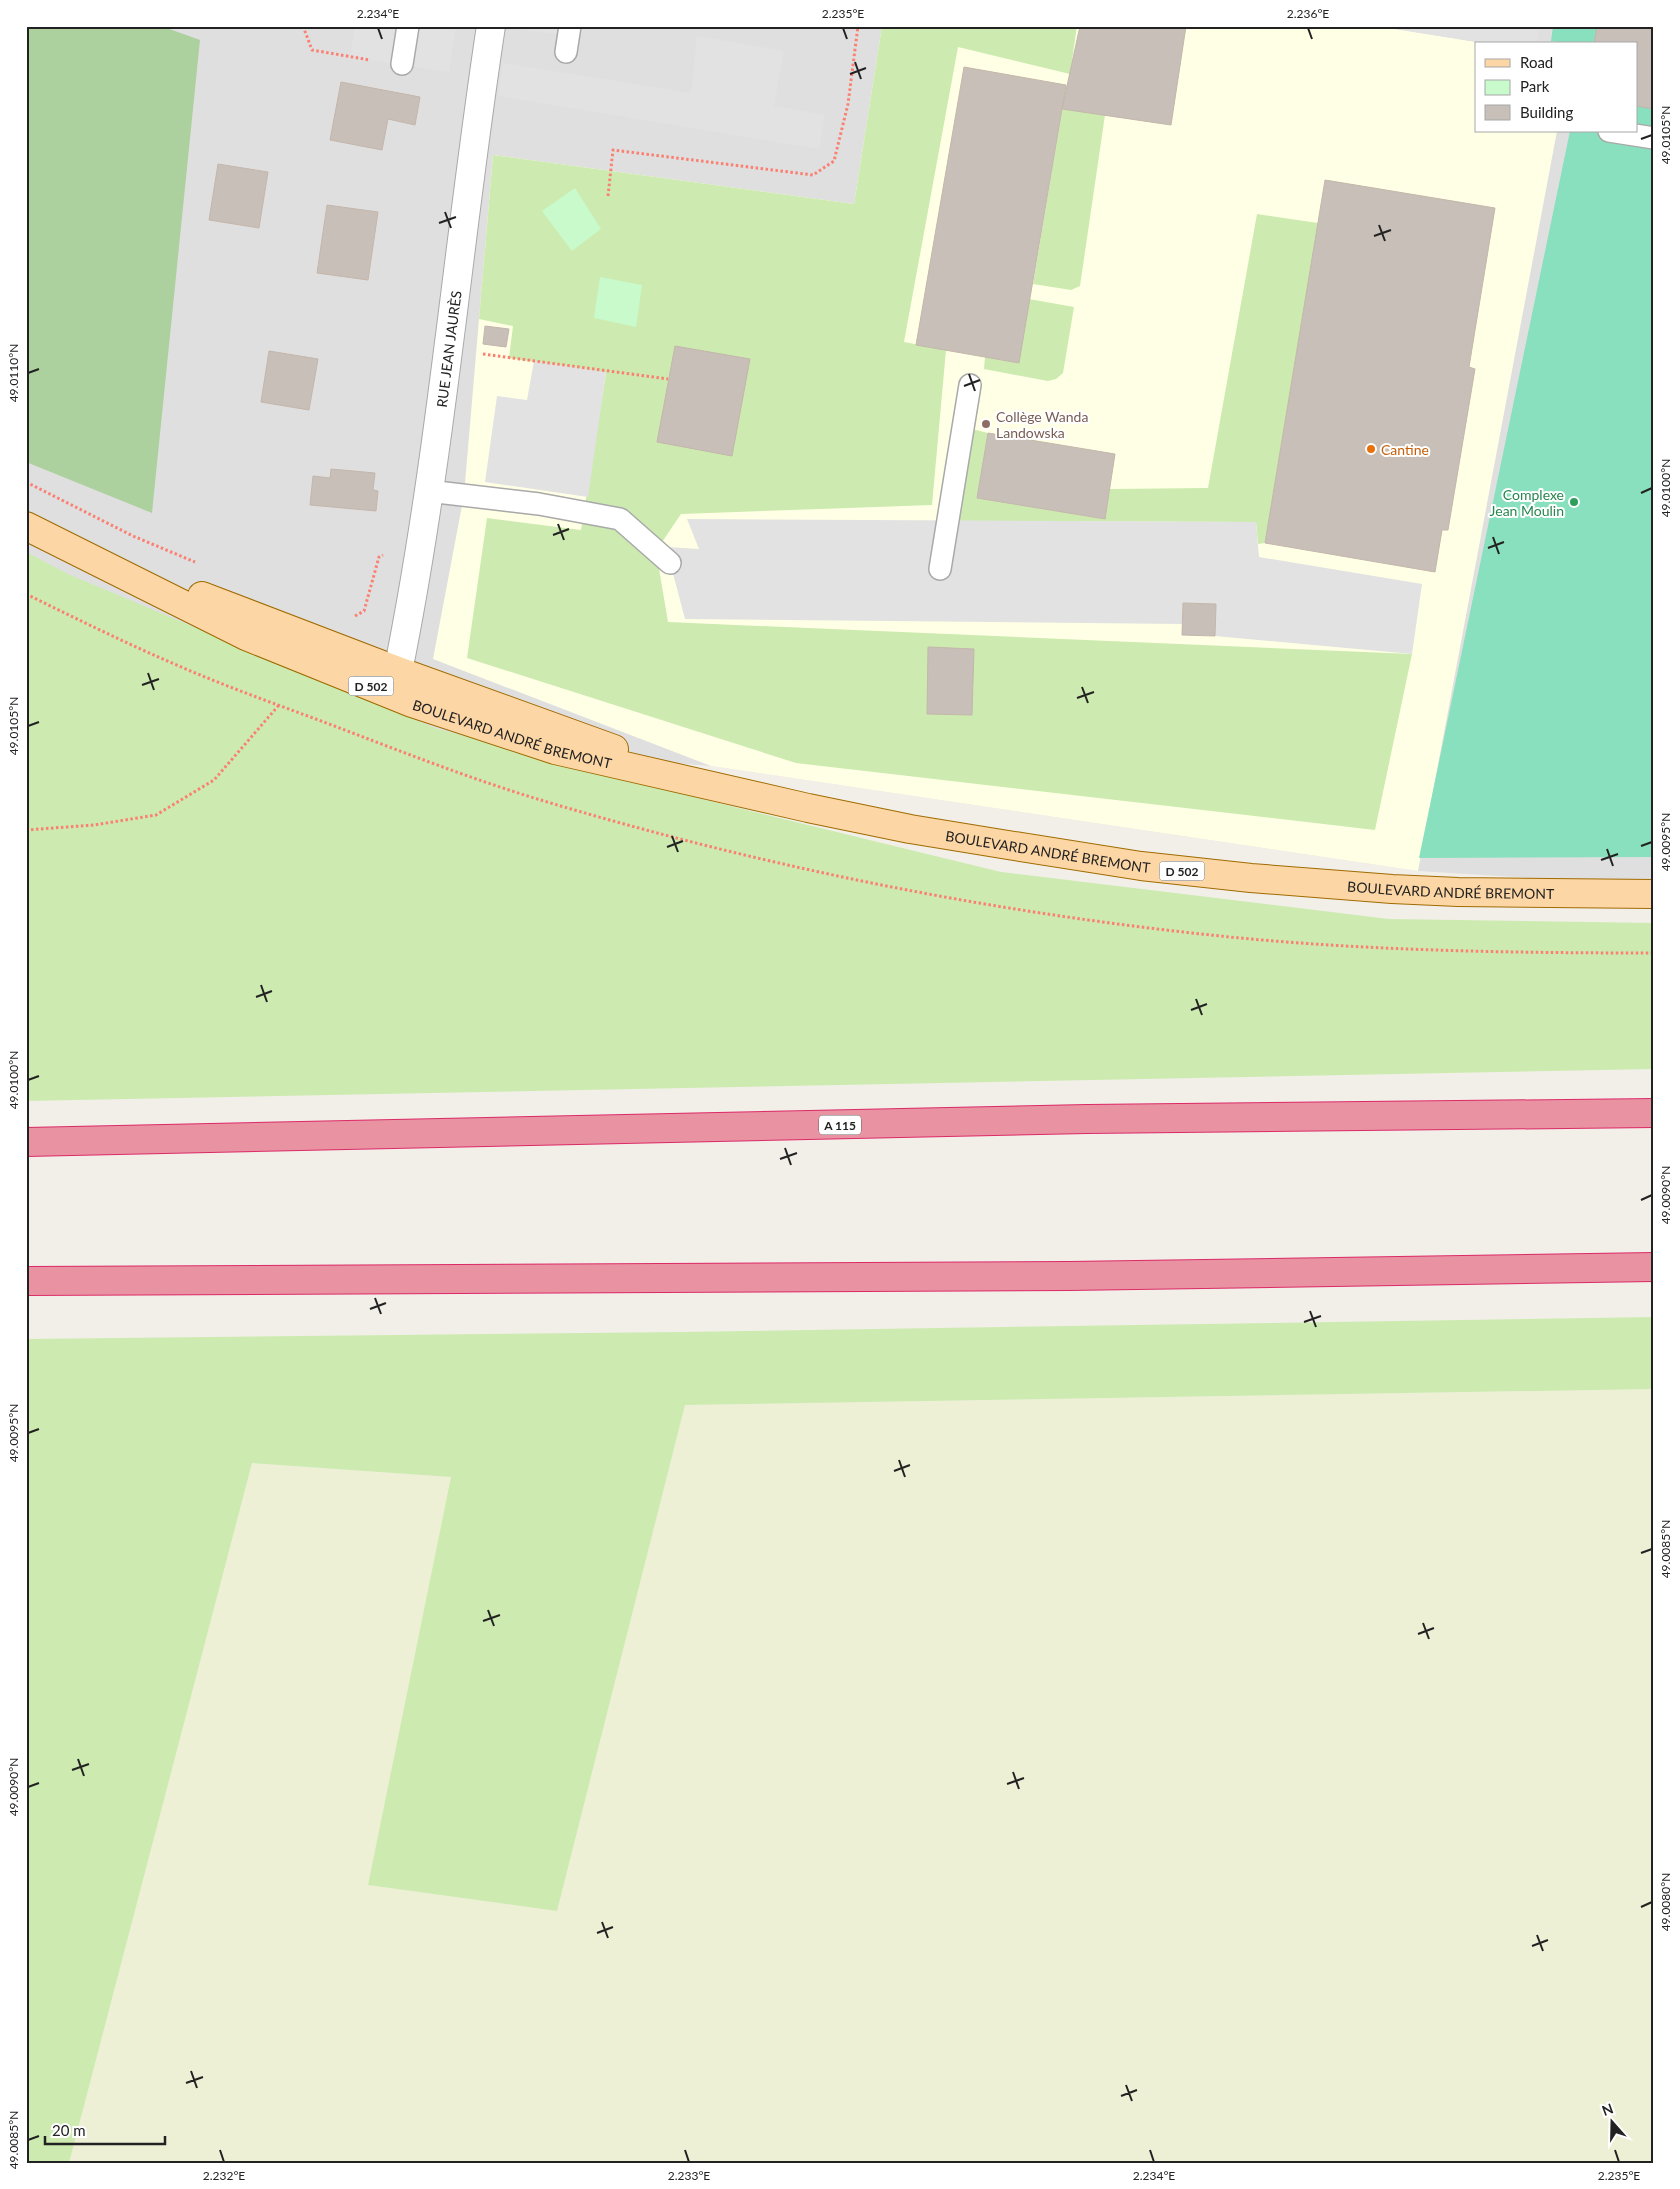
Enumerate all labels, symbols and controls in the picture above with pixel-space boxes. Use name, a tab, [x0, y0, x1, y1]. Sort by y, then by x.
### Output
text: 2.234°E	[357, 6, 399, 21]
text: 2.235°E	[822, 6, 864, 21]
text: 2.236°E	[1287, 6, 1329, 21]
legend	[1475, 42, 1638, 132]
text: Road	[1520, 53, 1553, 71]
text: Park	[1520, 77, 1550, 95]
text: Building	[1520, 103, 1573, 121]
text: 49.0105°N	[1658, 106, 1673, 164]
street label: RUE JEAN JAURÈS	[432, 290, 464, 408]
text: 49.0110°N	[6, 344, 21, 402]
place label: Collège Wanda Landowska	[996, 408, 1088, 441]
marker: Collège Wanda Landowska	[980, 418, 992, 430]
place label: Cantine	[1381, 441, 1429, 458]
marker: Cantine	[1365, 443, 1377, 455]
text: 49.0100°N	[1658, 459, 1673, 517]
place label: Complexe Jean Moulin	[1490, 486, 1564, 519]
marker: Complexe Jean Moulin	[1568, 496, 1580, 508]
road number: D 502	[348, 676, 394, 696]
street label: BOULEVARD ANDRÉ BREMONT	[411, 695, 614, 771]
text: 49.0105°N	[6, 697, 21, 755]
text: 49.0095°N	[1658, 813, 1673, 871]
street label: BOULEVARD ANDRÉ BREMONT	[944, 826, 1152, 876]
road number: D 502	[1160, 861, 1204, 880]
street label: BOULEVARD ANDRÉ BREMONT	[1347, 877, 1555, 901]
text: 49.0100°N	[6, 1051, 21, 1109]
road number: A 115	[819, 1116, 861, 1134]
text: 49.0090°N	[1658, 1166, 1673, 1224]
text: 49.0095°N	[6, 1404, 21, 1462]
text: 49.0085°N	[1658, 1520, 1673, 1578]
text: 49.0090°N	[6, 1758, 21, 1816]
text: 49.0080°N	[1658, 1873, 1673, 1931]
north arrow	[1588, 2096, 1638, 2146]
text: N	[1599, 2099, 1615, 2119]
text: 49.0085°N	[6, 2111, 21, 2169]
scale bar	[45, 2114, 165, 2146]
text: 20 m	[52, 2121, 86, 2139]
text: 2.232°E	[203, 2168, 245, 2183]
text: 2.233°E	[668, 2168, 710, 2183]
text: 2.234°E	[1133, 2168, 1175, 2183]
text: 2.235°E	[1598, 2168, 1640, 2183]

